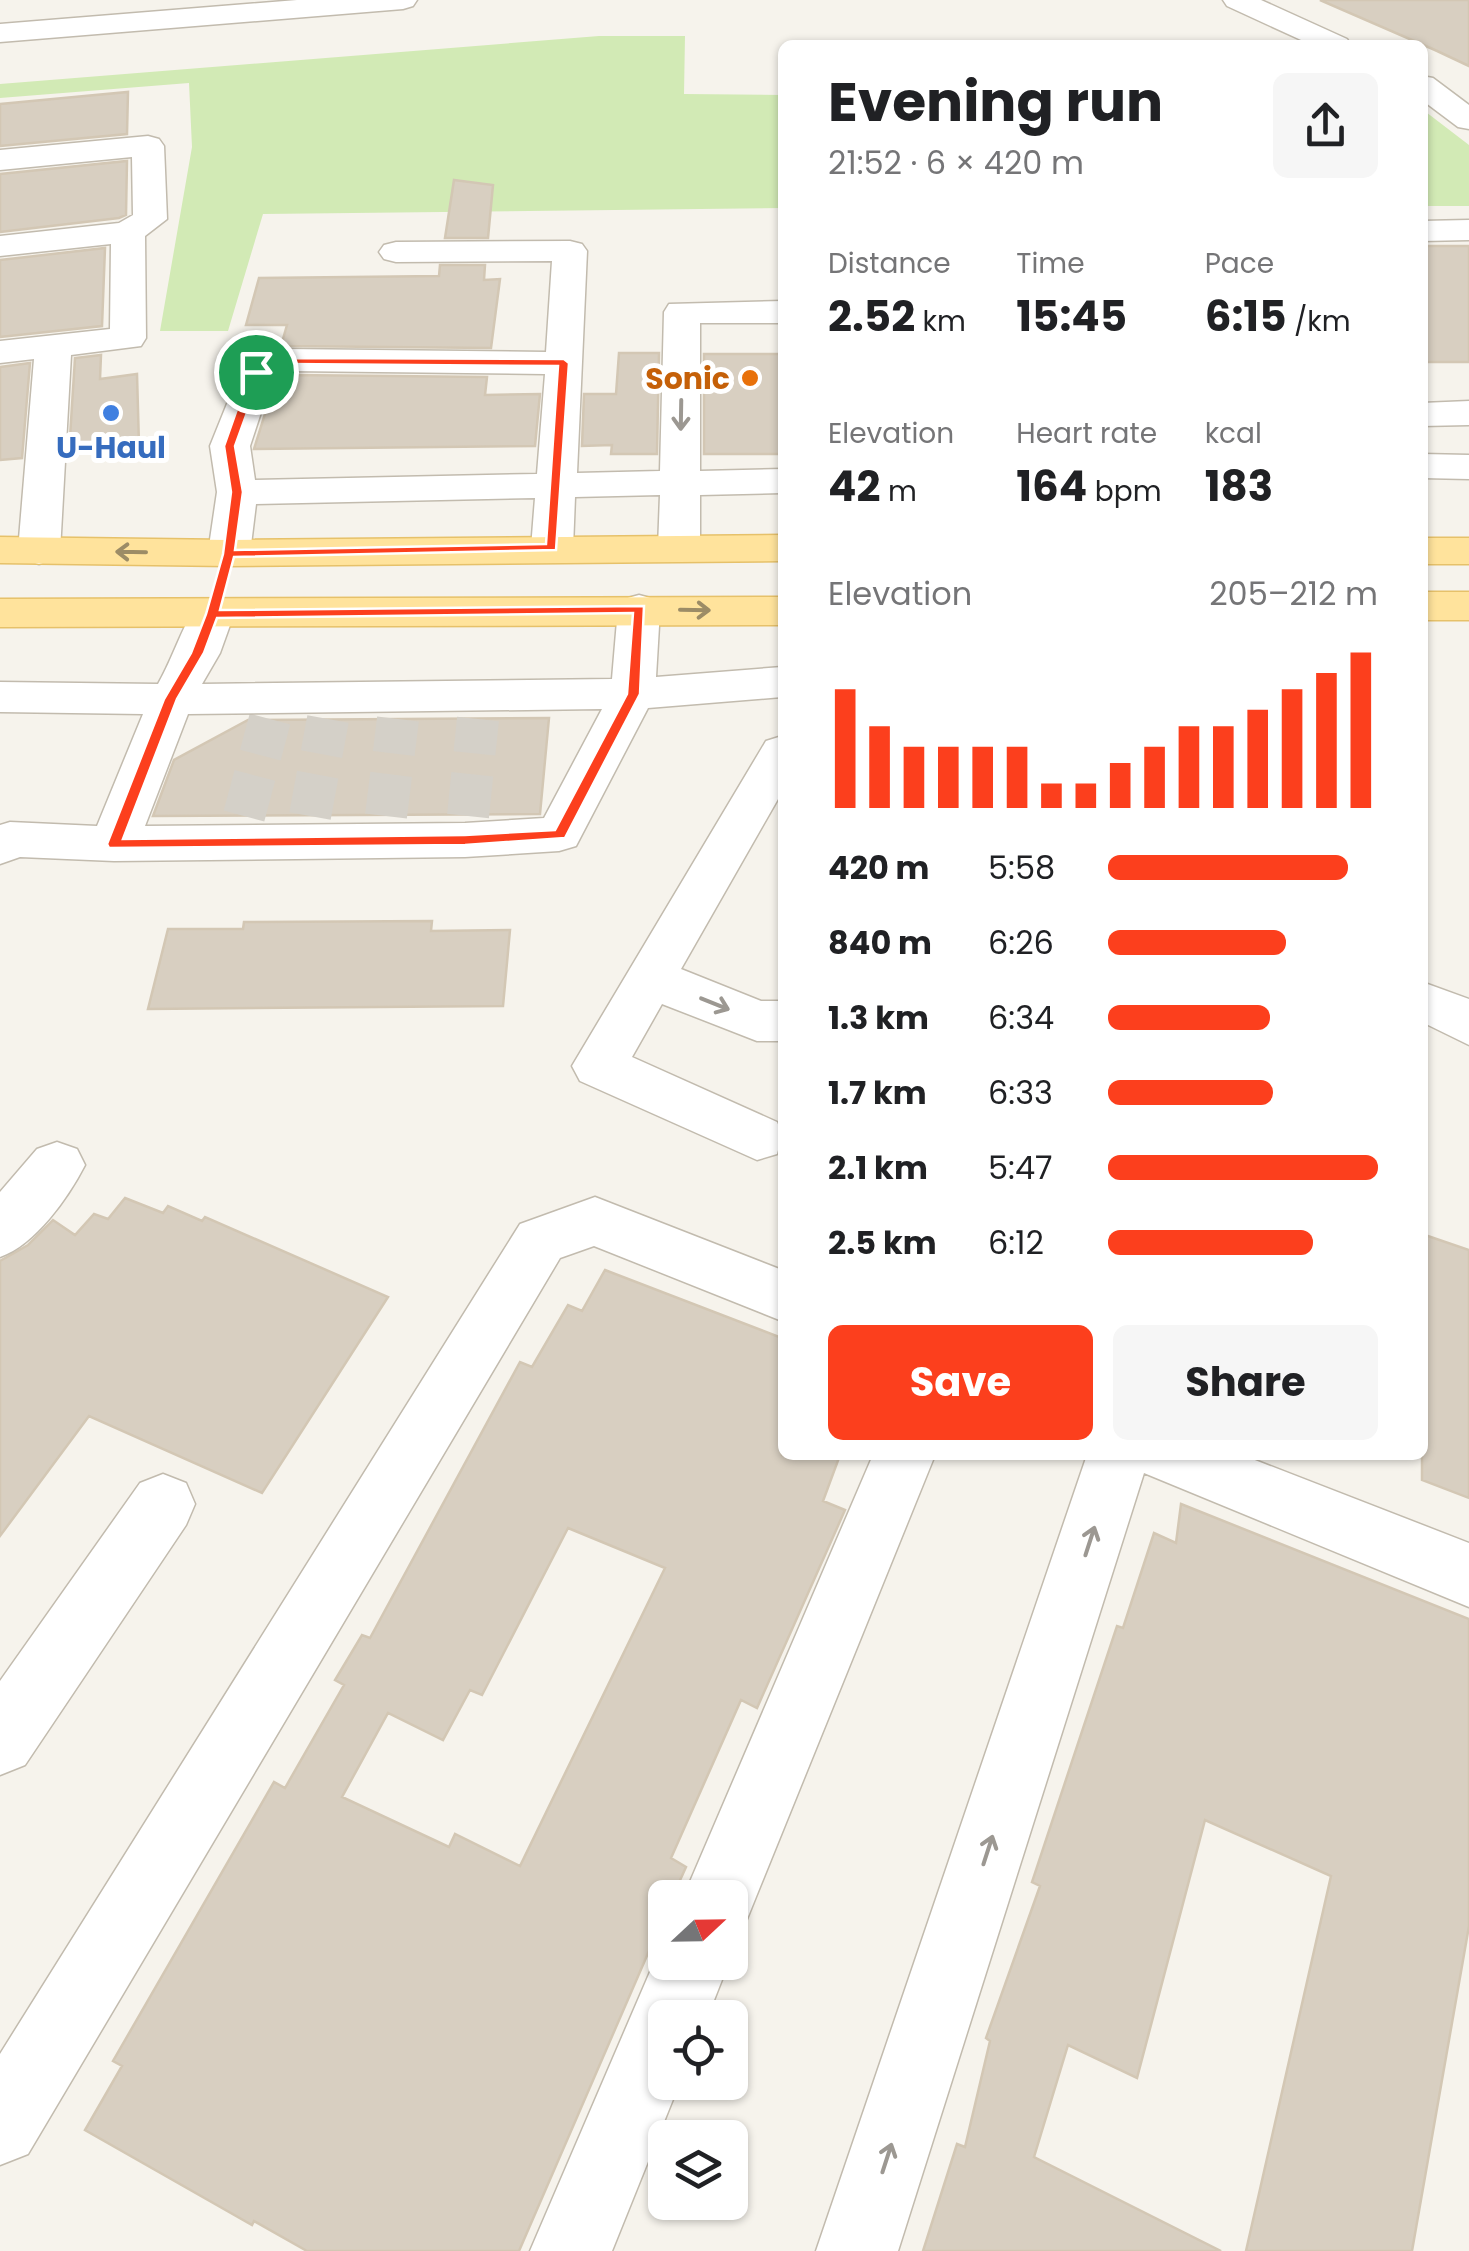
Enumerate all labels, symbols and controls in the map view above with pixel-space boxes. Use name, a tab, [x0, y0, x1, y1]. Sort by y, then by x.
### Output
text: Evening run	[828, 63, 1163, 140]
button: share	[1273, 73, 1378, 178]
text: 21:52 · 6 × 420 m	[828, 140, 1084, 185]
text: Distance	[828, 244, 951, 283]
text: Time	[1016, 244, 1085, 283]
text: Pace	[1205, 244, 1274, 283]
text: 2.52	[828, 287, 915, 346]
text: 15:45	[1016, 287, 1127, 346]
text: 6:15	[1205, 287, 1286, 346]
text: km	[915, 302, 966, 341]
text: /km	[1286, 302, 1351, 341]
pin	[214, 330, 299, 415]
icon: arrive	[229, 345, 284, 400]
place label: Sonic	[645, 357, 730, 400]
marker: Sonic	[739, 367, 761, 389]
one-way arrow	[672, 398, 690, 430]
marker: U-Haul	[100, 402, 122, 424]
text: Elevation	[828, 414, 954, 453]
text: Heart rate	[1016, 414, 1157, 453]
text: kcal	[1205, 414, 1262, 453]
place label: U-Haul	[56, 426, 166, 469]
text: 42	[828, 457, 880, 516]
text: 164	[1016, 457, 1087, 516]
text: 183	[1205, 457, 1273, 516]
text: m	[880, 472, 917, 511]
text: bpm	[1087, 472, 1162, 511]
one-way arrow	[116, 542, 148, 562]
text: Elevation	[828, 571, 972, 616]
text: 205–212 m	[1209, 571, 1378, 616]
one-way arrow	[678, 600, 710, 620]
text: 420 m	[828, 845, 929, 890]
text: 5:58	[988, 845, 1055, 890]
text: 840 m	[828, 920, 932, 965]
text: 6:26	[988, 920, 1054, 965]
text: 1.3 km	[828, 995, 929, 1040]
text: 6:34	[988, 995, 1054, 1040]
one-way arrow	[700, 997, 730, 1015]
text: 1.7 km	[828, 1070, 927, 1115]
text: 6:33	[988, 1070, 1053, 1115]
text: 2.1 km	[828, 1145, 928, 1190]
text: 5:47	[988, 1145, 1053, 1190]
text: 2.5 km	[828, 1220, 937, 1265]
text: 6:12	[988, 1220, 1044, 1265]
button: Save	[828, 1325, 1093, 1440]
button: Share	[1113, 1325, 1378, 1440]
one-way arrow	[1082, 1525, 1100, 1557]
one-way arrow	[981, 1834, 999, 1866]
north arrow	[648, 1880, 748, 1980]
map controls	[648, 1880, 748, 2220]
button: locate	[648, 2000, 748, 2100]
button: layers	[648, 2120, 748, 2220]
one-way arrow	[880, 2143, 898, 2175]

